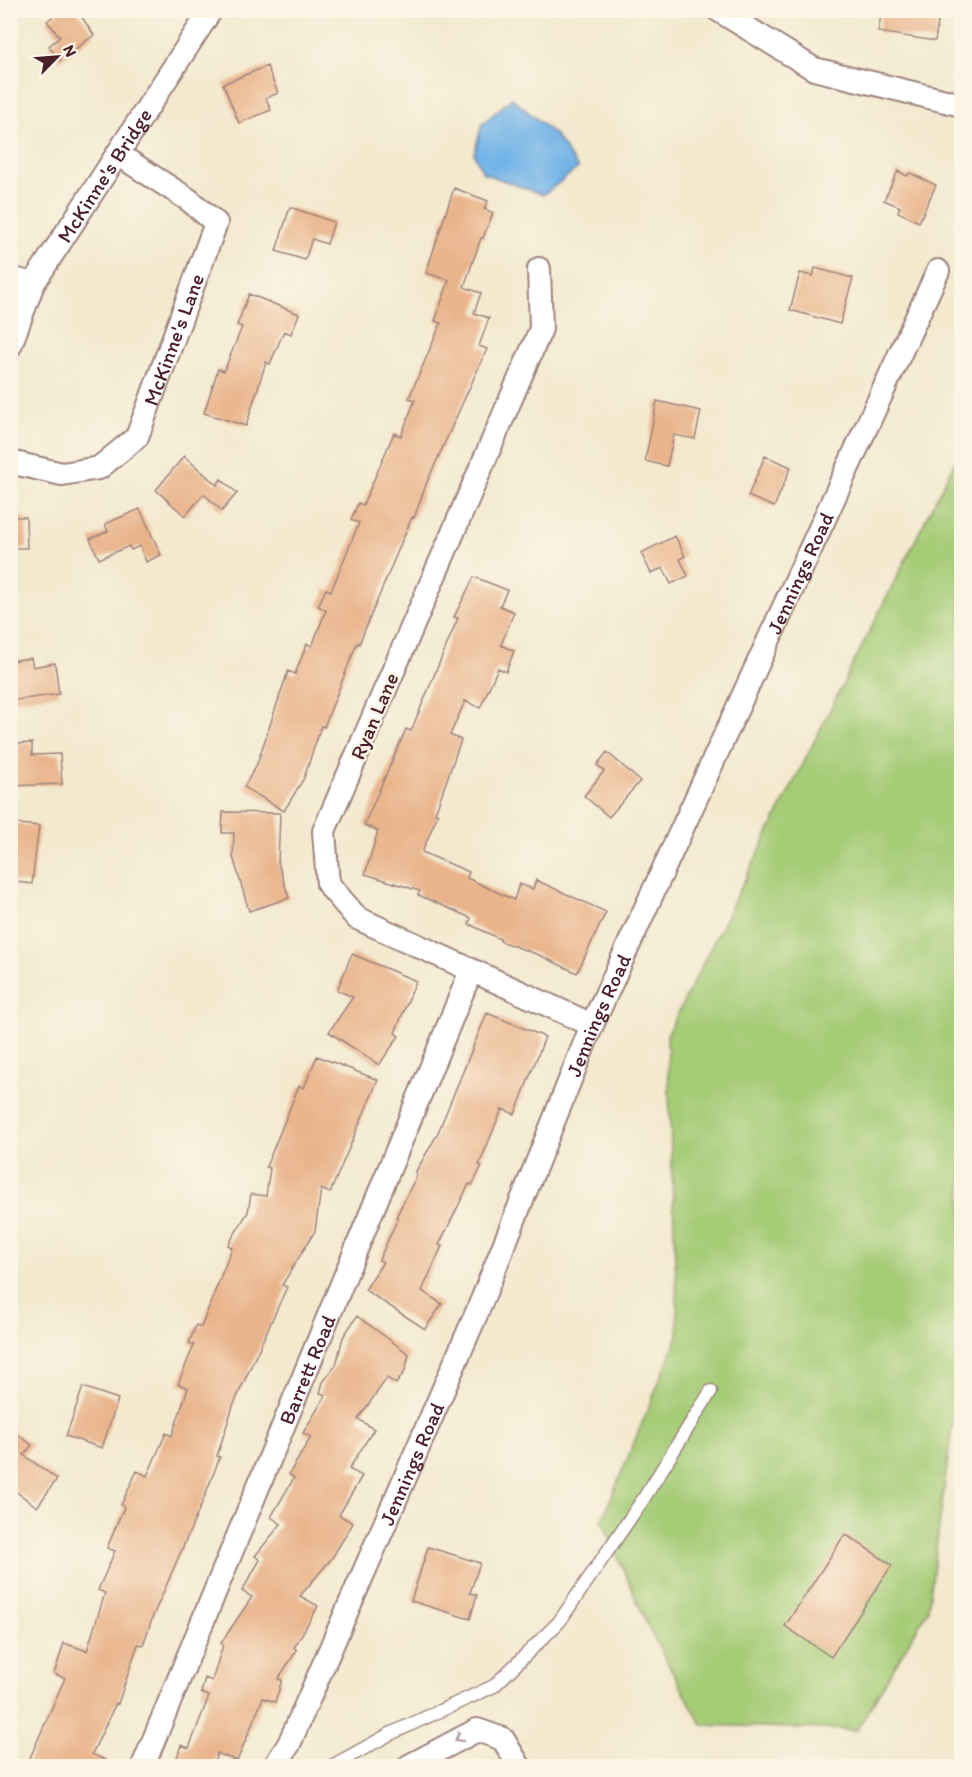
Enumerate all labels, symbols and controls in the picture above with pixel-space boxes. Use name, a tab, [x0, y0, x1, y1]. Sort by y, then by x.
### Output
north arrow	[27, 27, 87, 87]
text: N	[59, 42, 81, 60]
street label: McKinne's Bridge	[51, 103, 156, 247]
street label: McKinne's Lane	[137, 270, 209, 409]
street label: Jennings Road	[761, 507, 839, 638]
street label: Ryan Lane	[345, 669, 403, 763]
street label: Jennings Road	[560, 949, 636, 1080]
street label: Barrett Road	[273, 1310, 341, 1428]
street label: Jennings Road	[373, 1398, 449, 1529]
one-way arrow	[455, 1731, 465, 1742]

